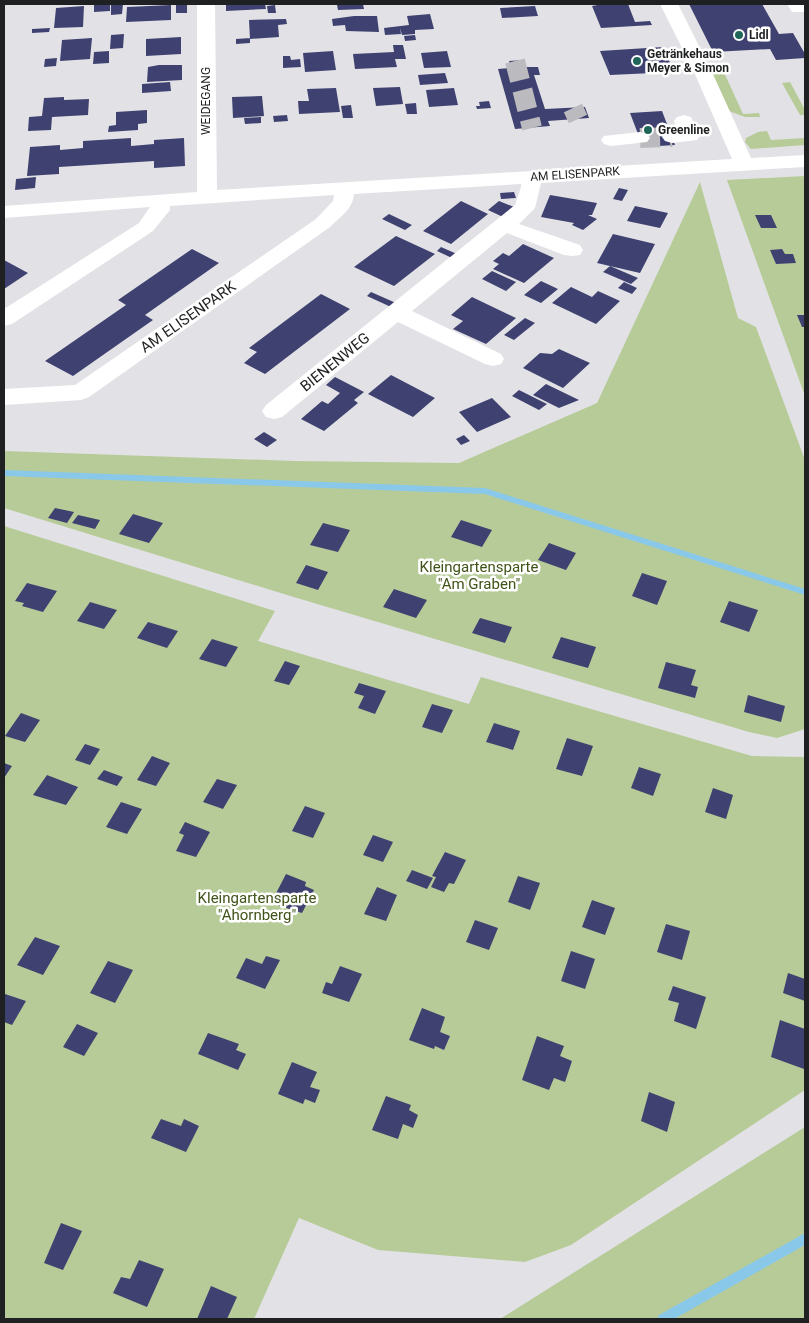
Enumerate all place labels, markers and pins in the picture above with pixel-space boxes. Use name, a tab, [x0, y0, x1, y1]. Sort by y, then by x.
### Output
place label: Lidl	[749, 28, 769, 42]
marker: Lidl	[733, 29, 745, 41]
place label: Getränkehaus Meyer & Simon	[647, 47, 729, 75]
marker: Getränkehaus Meyer & Simon	[631, 55, 643, 67]
place label: Greenline	[658, 123, 710, 137]
marker: Greenline	[642, 124, 654, 136]

